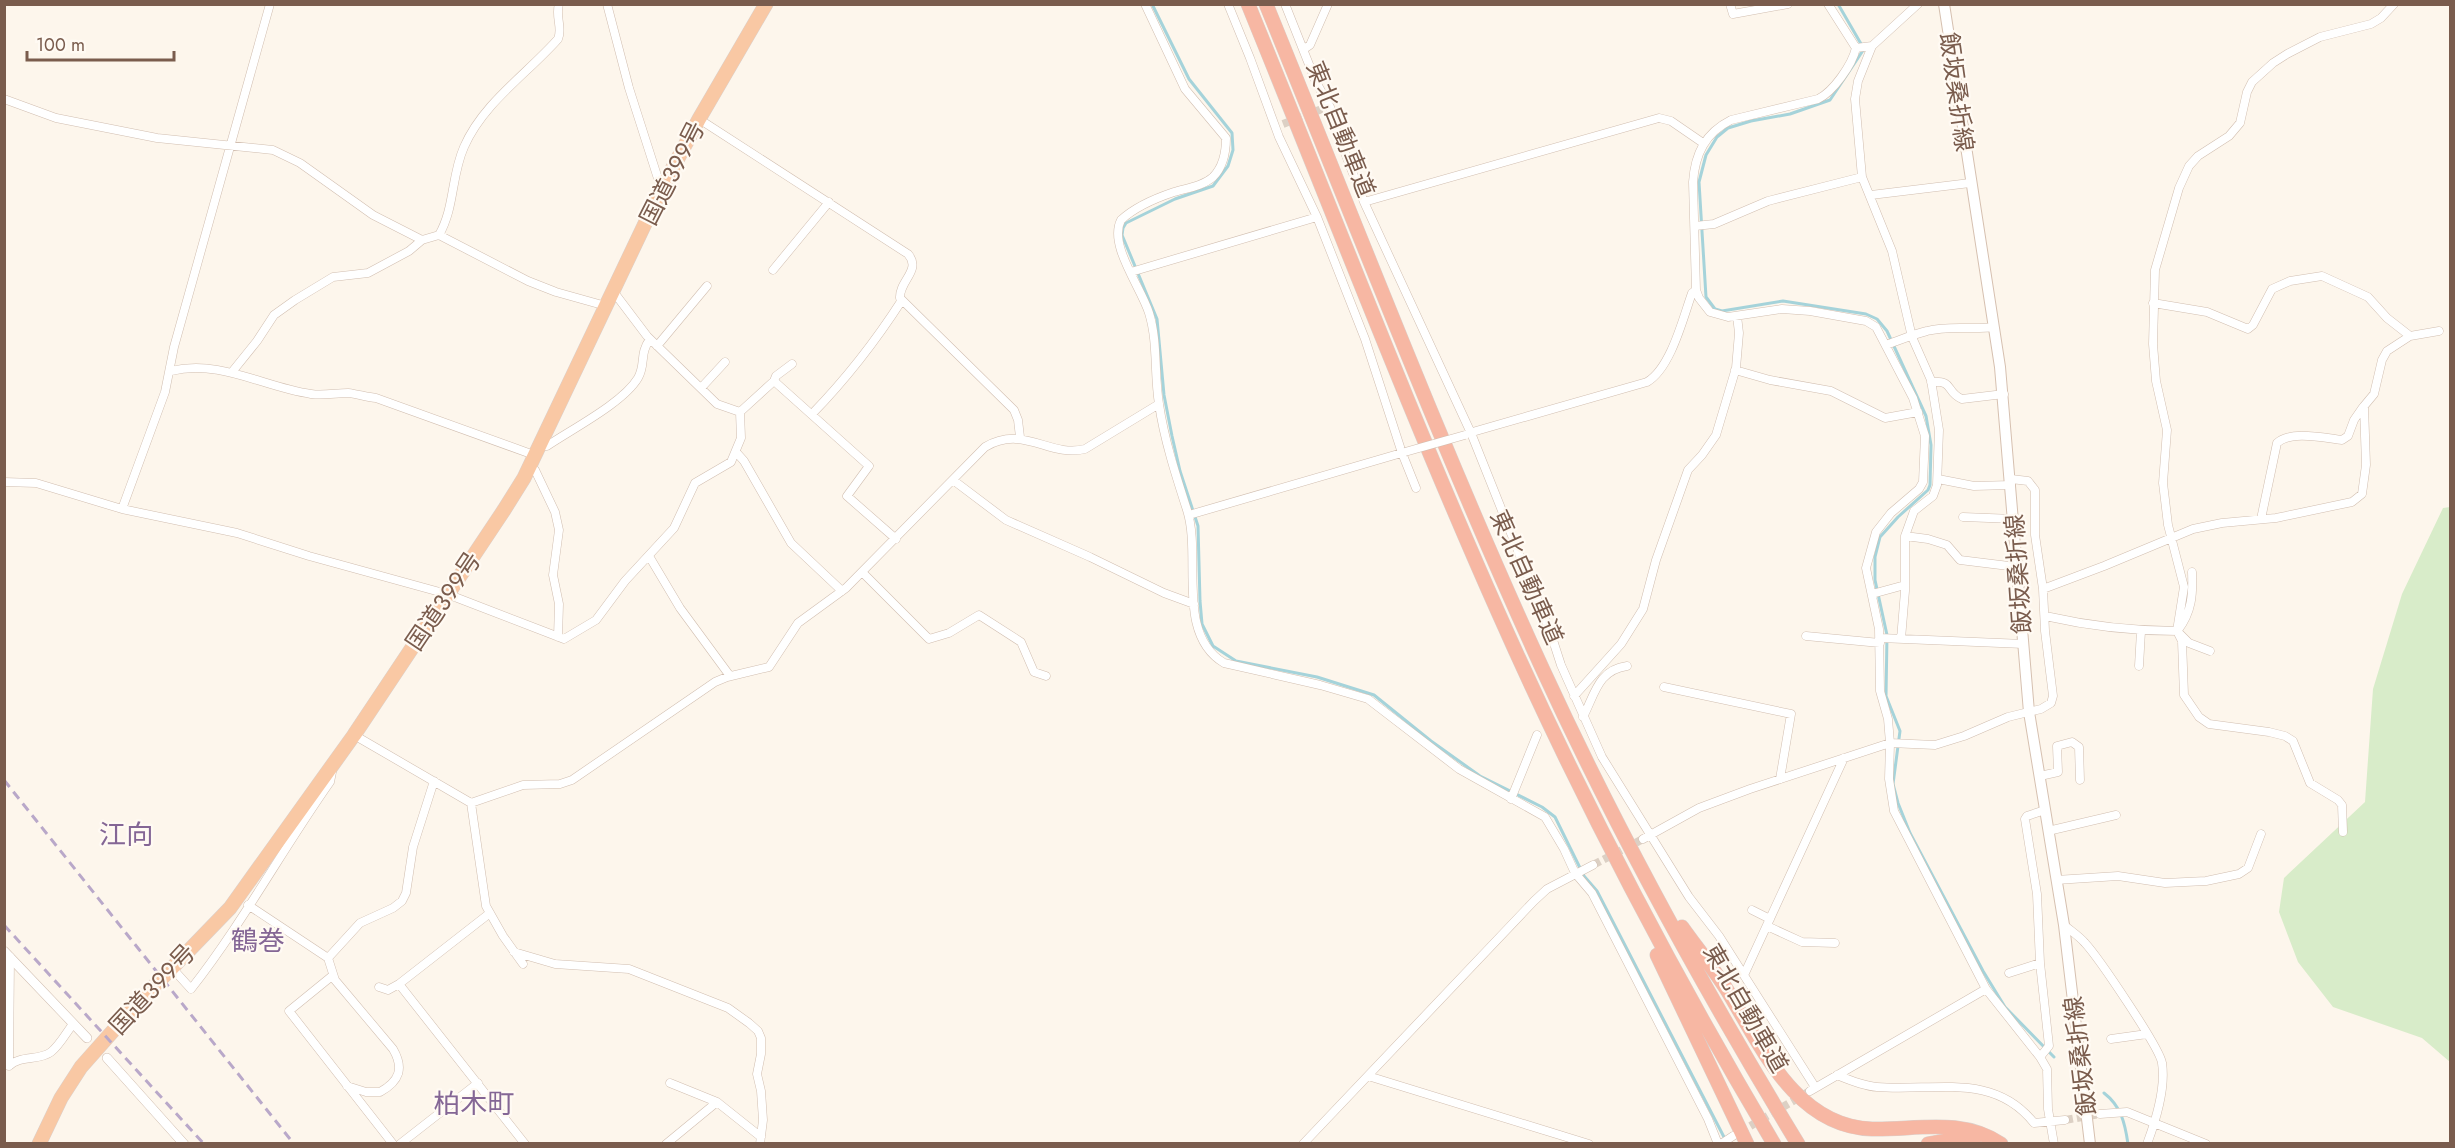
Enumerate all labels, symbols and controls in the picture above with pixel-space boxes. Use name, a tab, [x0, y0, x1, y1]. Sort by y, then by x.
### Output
scale bar	[27, 24, 174, 62]
street label: 飯坂桑折線	[1931, 30, 1983, 154]
text: 100 m	[36, 32, 85, 58]
street label: 東北自動車道	[1298, 56, 1384, 202]
street label: 国道399号	[631, 115, 713, 231]
street label: 東北自動車道	[1482, 504, 1572, 650]
street label: 飯坂桑折線	[1996, 513, 2040, 635]
street label: 国道399号	[397, 544, 489, 658]
district label: 江向	[99, 815, 153, 854]
district label: 鶴巻	[231, 921, 285, 960]
street label: 国道399号	[101, 936, 203, 1042]
street label: 東北自動車道	[1695, 937, 1797, 1079]
street label: 飯坂桑折線	[2055, 994, 2105, 1118]
district label: 柏木町	[434, 1084, 515, 1123]

